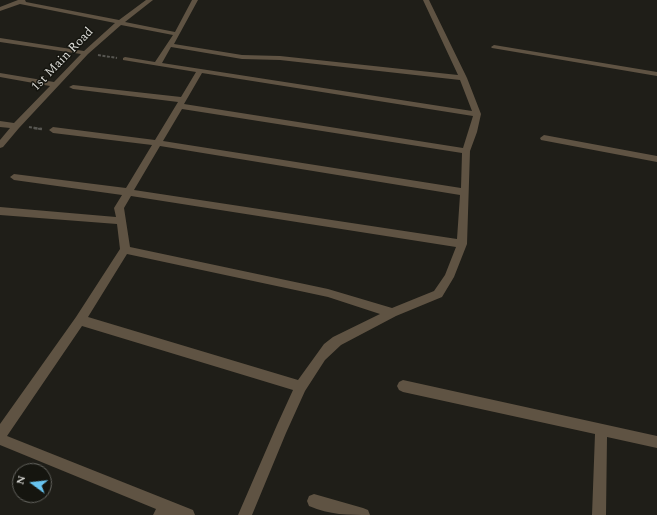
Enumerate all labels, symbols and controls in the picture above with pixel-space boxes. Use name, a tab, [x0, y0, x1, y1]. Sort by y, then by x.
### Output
street label: 1st Main Road	[29, 25, 97, 95]
north arrow	[12, 463, 52, 503]
text: N	[12, 473, 30, 487]

